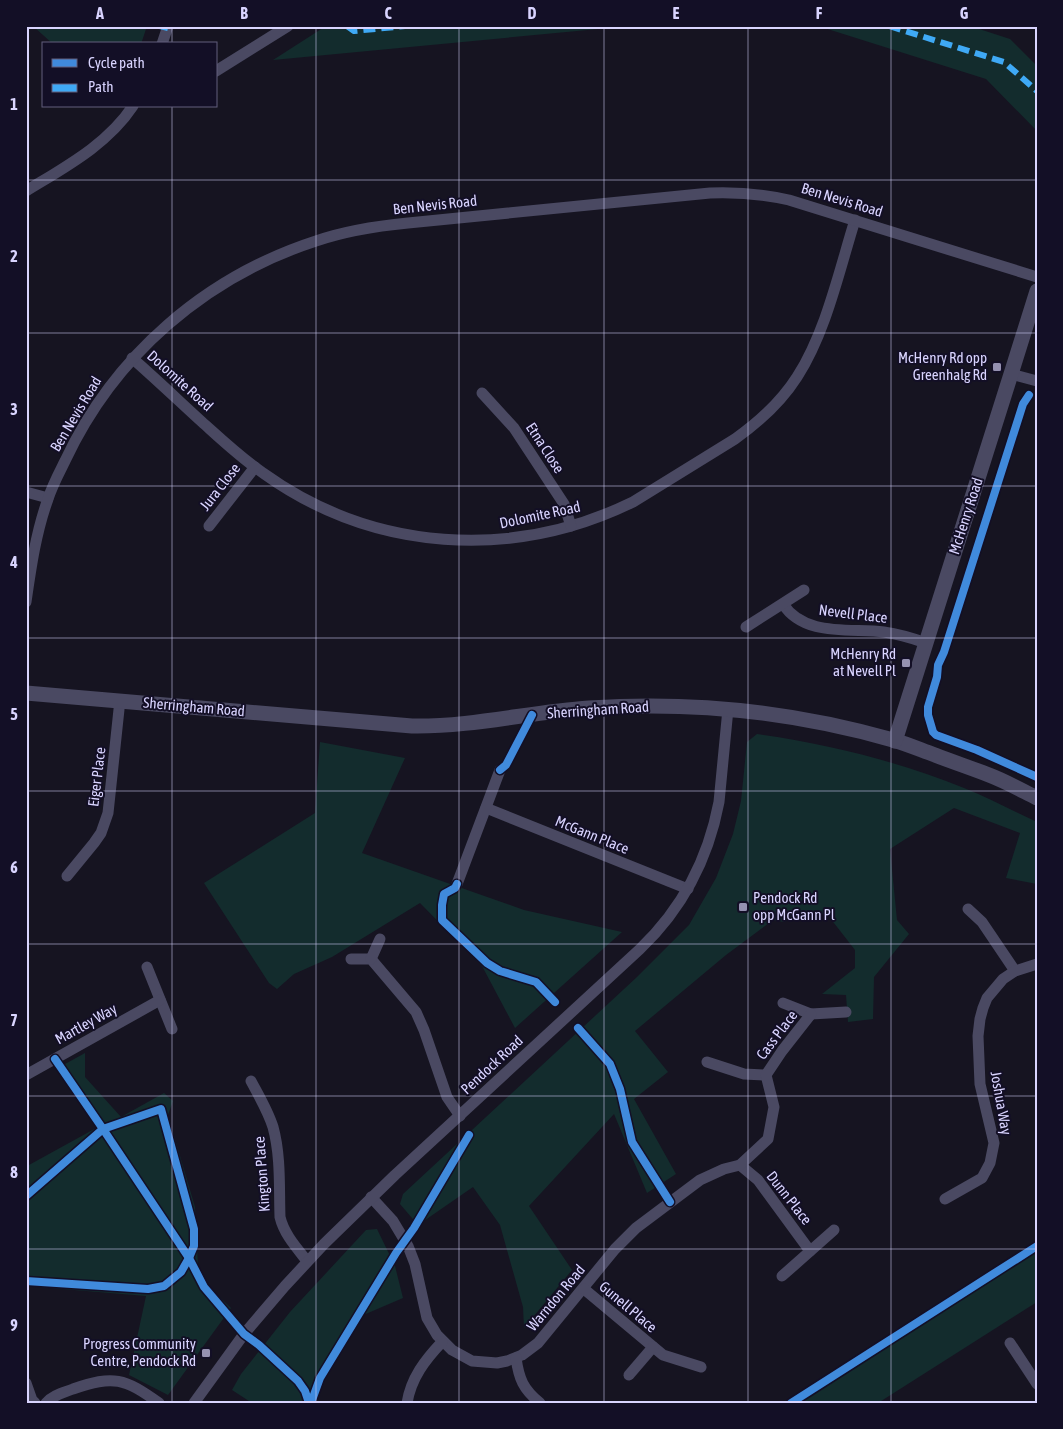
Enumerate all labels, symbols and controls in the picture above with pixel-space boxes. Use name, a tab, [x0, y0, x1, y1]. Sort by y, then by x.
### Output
text: A	[95, 4, 104, 22]
text: B	[240, 4, 248, 22]
text: C	[384, 4, 392, 22]
text: D	[528, 4, 537, 22]
text: E	[673, 4, 680, 22]
text: F	[816, 4, 823, 22]
text: G	[960, 4, 969, 22]
legend	[42, 42, 218, 108]
text: Cycle path	[88, 54, 145, 71]
text: Path	[88, 78, 114, 95]
text: 1	[10, 95, 18, 113]
street label: Ben Nevis Road	[799, 179, 885, 220]
street label: Ben Nevis Road	[392, 192, 478, 217]
text: 2	[10, 247, 18, 265]
street label: Dolomite Road	[144, 347, 217, 414]
place label: McHenry Rd opp Greenhalg Rd	[898, 349, 987, 383]
marker: McHenry Rd opp Greenhalg Rd	[991, 361, 1003, 373]
street label: Ben Nevis Road	[47, 373, 105, 454]
text: 3	[10, 400, 18, 418]
street label: Etna Close	[523, 419, 568, 476]
street label: Jura Close	[196, 460, 243, 514]
street label: McHenry Road	[945, 475, 986, 556]
street label: Dolomite Road	[498, 498, 582, 531]
text: 4	[9, 553, 18, 571]
street label: Nevell Place	[818, 601, 889, 626]
place label: McHenry Rd at Nevell Pl	[830, 645, 896, 679]
marker: McHenry Rd at Nevell Pl	[900, 657, 912, 669]
street label: Sherringham Road	[142, 694, 246, 719]
street label: Sherringham Road	[546, 697, 650, 722]
text: 5	[10, 705, 18, 723]
street label: Eiger Place	[84, 746, 109, 808]
street label: McGann Place	[553, 812, 632, 857]
text: 6	[10, 858, 18, 876]
place label: Pendock Rd opp McGann Pl	[753, 889, 835, 923]
marker: Pendock Rd opp McGann Pl	[737, 901, 749, 913]
street label: Martley Way	[52, 1000, 120, 1047]
street label: Cass Place	[753, 1007, 801, 1063]
text: 7	[10, 1011, 18, 1029]
street label: Pendock Road	[457, 1032, 526, 1098]
street label: Joshua Way	[988, 1070, 1015, 1136]
street label: Kington Place	[250, 1135, 273, 1212]
text: 8	[10, 1163, 18, 1181]
street label: Dunn Place	[763, 1168, 816, 1228]
street label: Warndon Road	[523, 1261, 588, 1334]
street label: Gunell Place	[596, 1278, 661, 1336]
text: 9	[10, 1316, 18, 1334]
place label: Progress Community Centre, Pendock Rd	[83, 1335, 196, 1369]
marker: Progress Community Centre, Pendock Rd	[200, 1347, 212, 1359]

